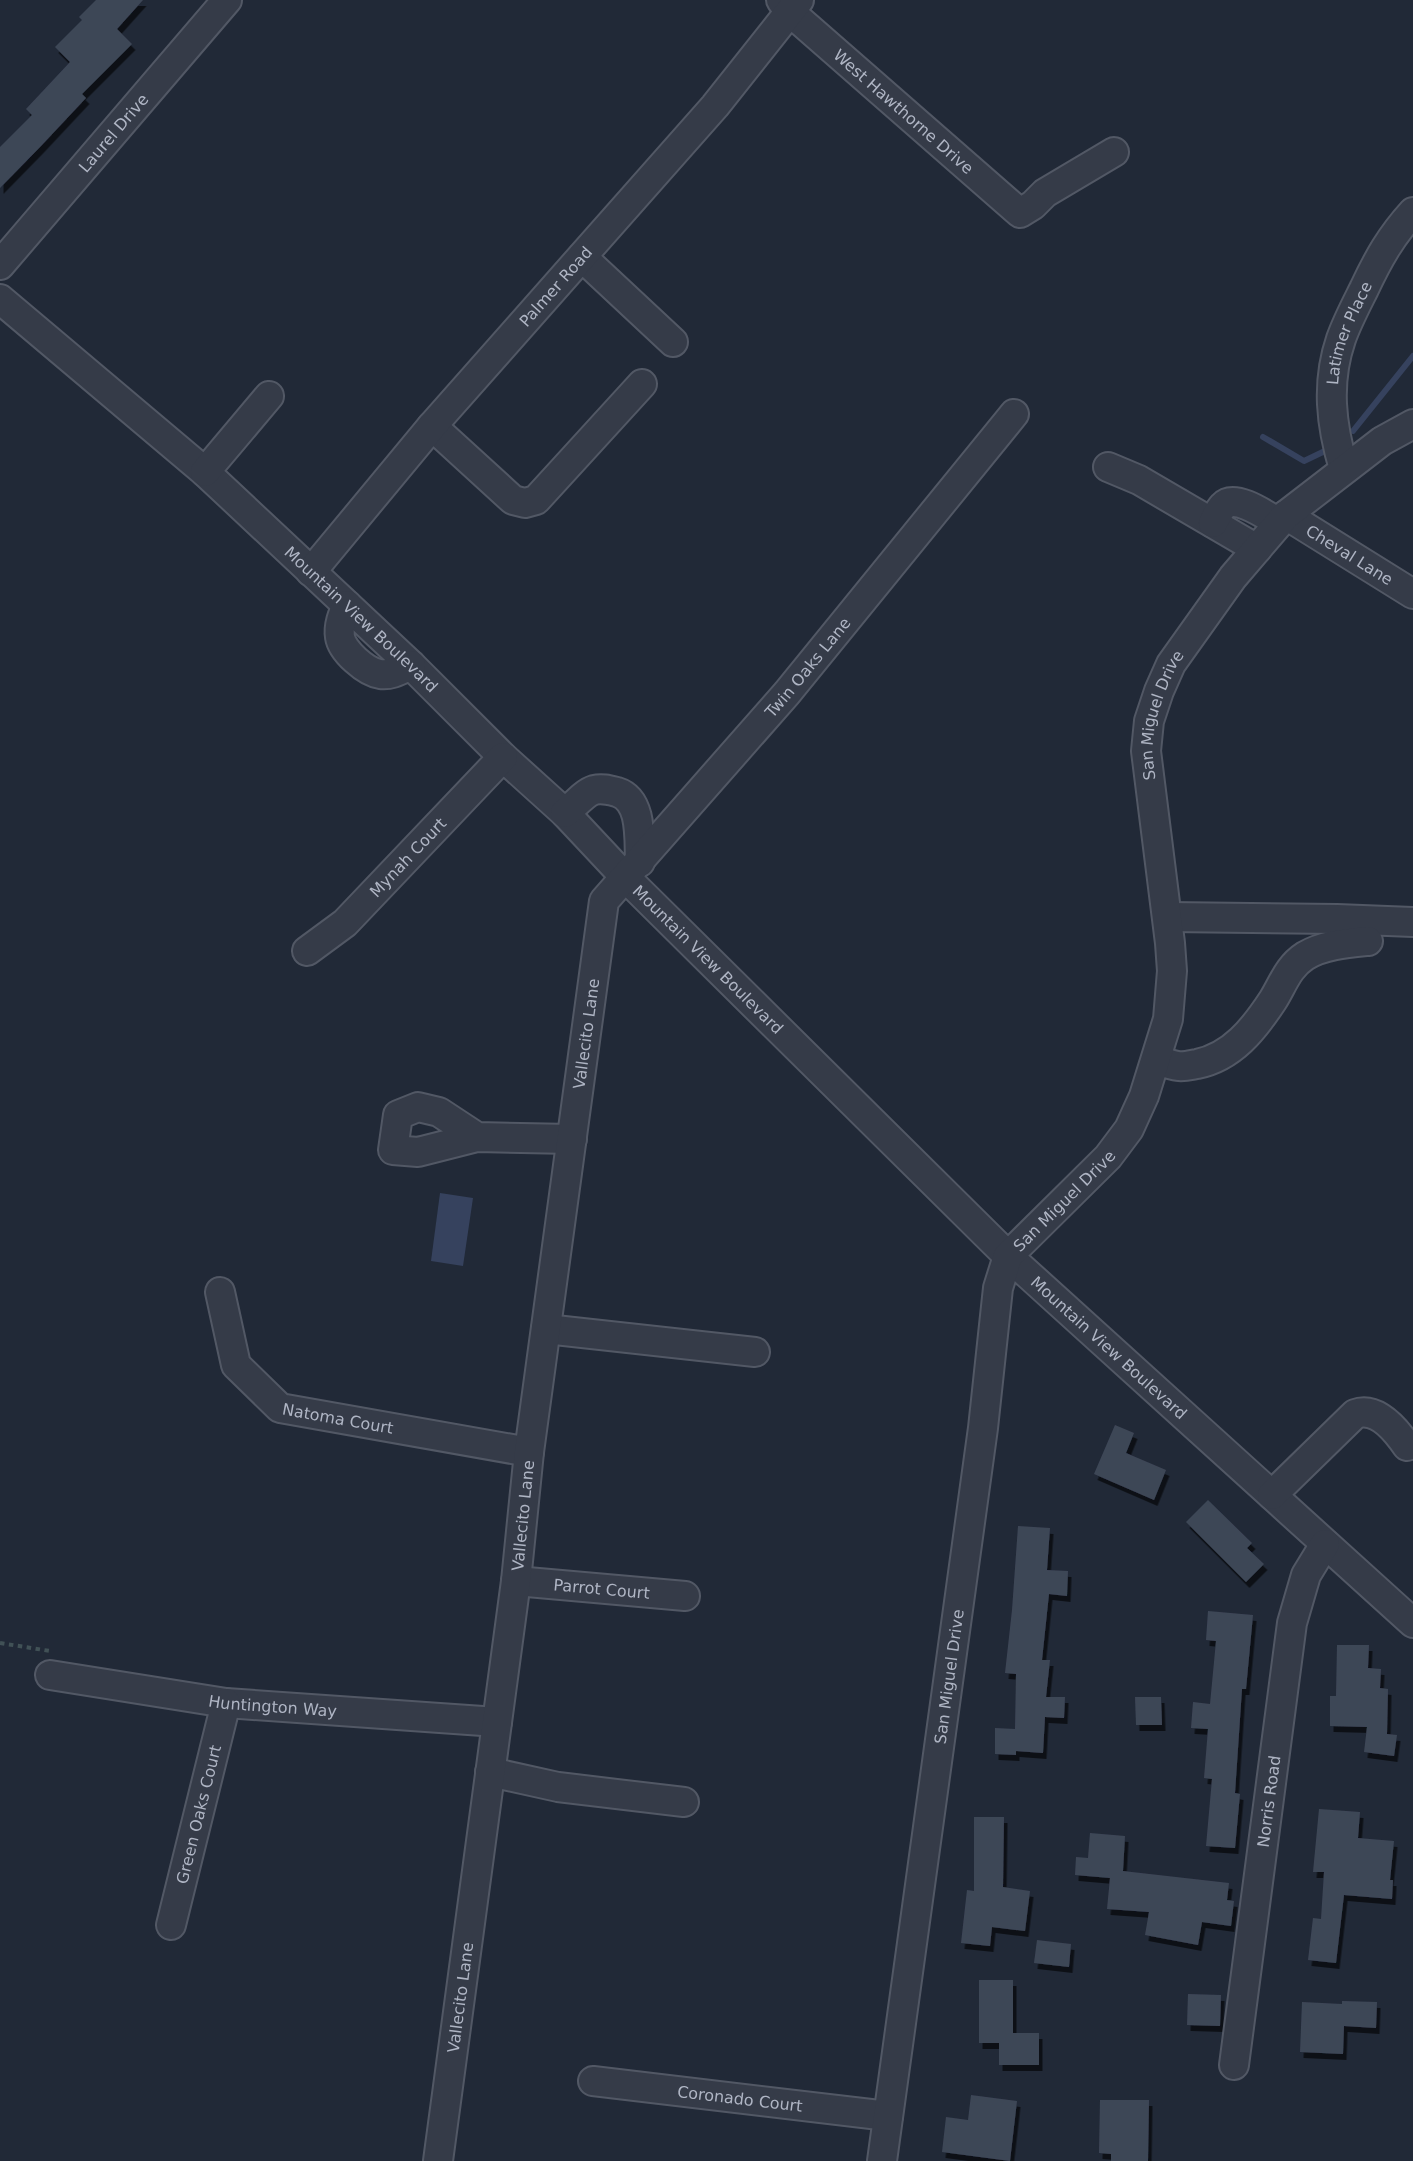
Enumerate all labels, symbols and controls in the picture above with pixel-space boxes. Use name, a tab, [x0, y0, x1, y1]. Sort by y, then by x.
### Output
street label: West Hawthorne Drive	[830, 45, 977, 178]
street label: Laurel Drive	[75, 90, 152, 176]
street label: Palmer Road	[515, 243, 596, 331]
street label: Latimer Place	[1323, 279, 1376, 386]
street label: Cheval Lane	[1302, 521, 1396, 589]
street label: Mountain View Boulevard	[281, 543, 442, 696]
street label: Twin Oaks Lane	[761, 614, 855, 722]
street label: San Miguel Drive	[1137, 647, 1188, 781]
street label: Mynah Court	[366, 814, 450, 901]
street label: Mountain View Boulevard	[629, 881, 787, 1038]
street label: Vallecito Lane	[570, 977, 603, 1090]
street label: San Miguel Drive	[1009, 1147, 1120, 1255]
street label: Mountain View Boulevard	[1027, 1272, 1190, 1423]
street label: Natoma Court	[281, 1400, 395, 1438]
street label: Vallecito Lane	[508, 1459, 538, 1572]
street label: Parrot Court	[553, 1575, 650, 1603]
street label: San Miguel Drive	[931, 1608, 968, 1745]
street label: Huntington Way	[207, 1691, 338, 1721]
street label: Green Oaks Court	[173, 1743, 225, 1886]
street label: Norris Road	[1254, 1754, 1285, 1849]
street label: Vallecito Lane	[444, 1941, 477, 2054]
street label: Coronado Court	[676, 2082, 804, 2116]

